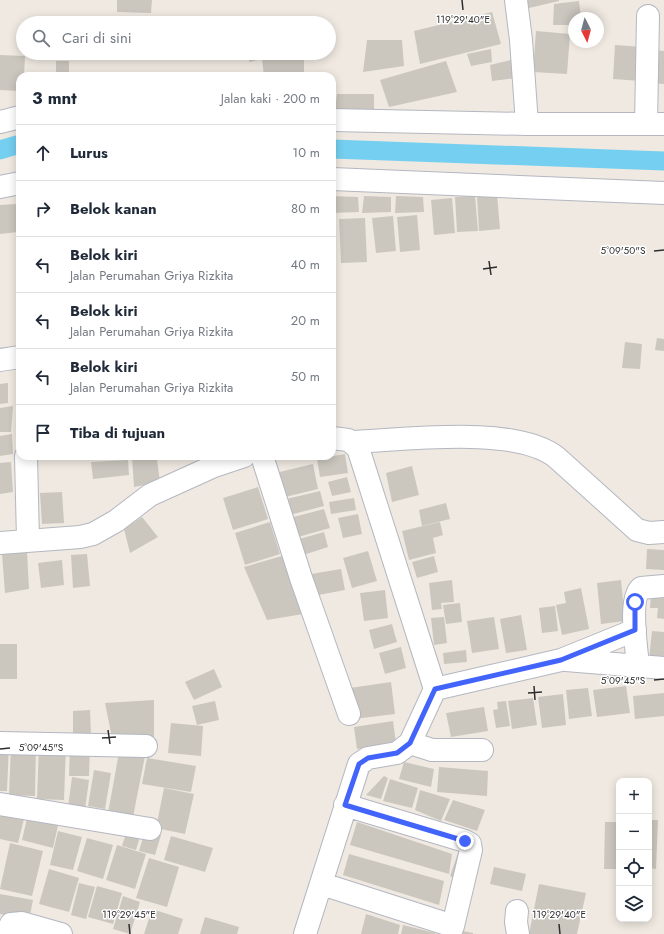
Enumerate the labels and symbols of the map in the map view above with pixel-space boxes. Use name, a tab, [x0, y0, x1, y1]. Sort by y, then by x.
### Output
text: 119°29'40"E	[436, 12, 490, 27]
north arrow	[568, 12, 604, 48]
text: 5°09'50"S	[601, 243, 646, 258]
route start	[626, 593, 644, 611]
text: 5°09'45"S	[601, 673, 646, 688]
text: 5°09'45"S	[19, 740, 64, 755]
route end	[456, 832, 474, 850]
text: 119°29'45"E	[102, 907, 156, 922]
text: 119°29'40"E	[532, 907, 586, 922]

